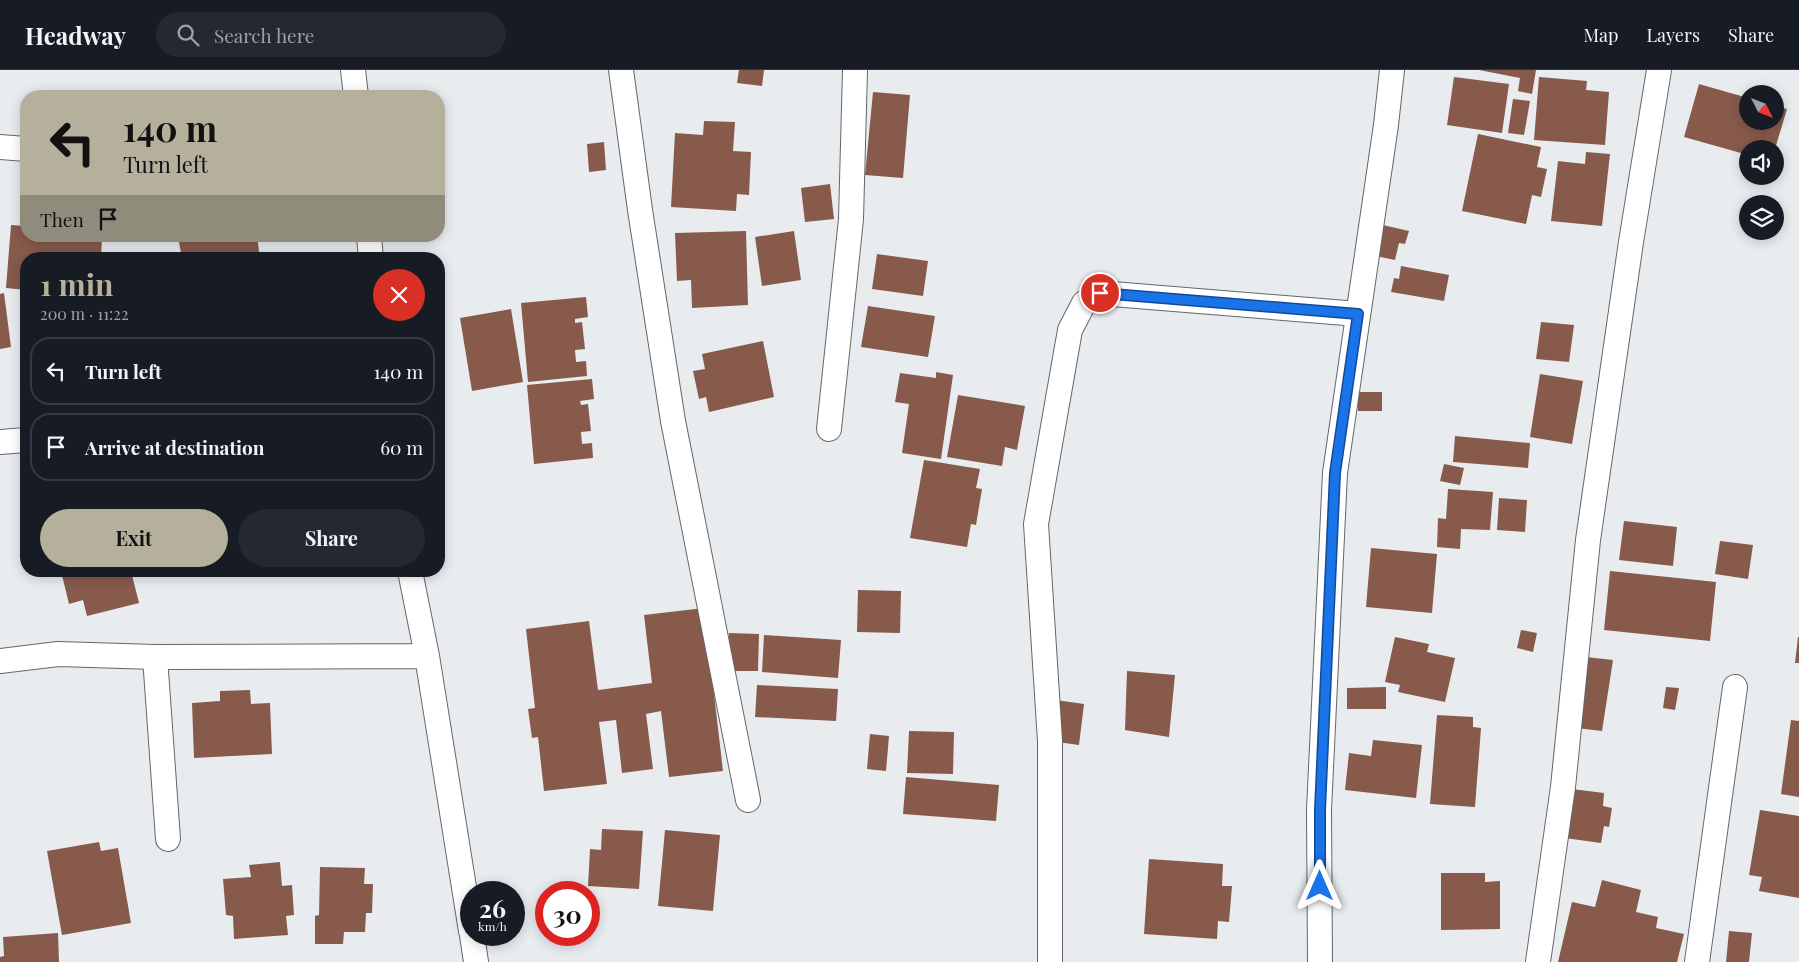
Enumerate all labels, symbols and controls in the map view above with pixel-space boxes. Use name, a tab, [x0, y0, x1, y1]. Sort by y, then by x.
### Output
search box	[156, 12, 506, 57]
text: Headway	[25, 19, 126, 51]
icon: search	[174, 21, 202, 49]
text: Search here	[214, 22, 314, 48]
text: Map	[1583, 23, 1618, 47]
text: Layers	[1646, 23, 1700, 47]
text: Share	[1728, 23, 1774, 47]
north arrow	[1739, 85, 1784, 130]
map controls	[1739, 85, 1784, 240]
text: 140 m	[123, 104, 217, 151]
icon: left	[40, 110, 105, 175]
button: sound	[1739, 140, 1784, 185]
text: Turn left	[123, 149, 208, 179]
button: layers	[1739, 195, 1784, 240]
icon: arrive	[94, 205, 122, 233]
text: Then	[40, 206, 84, 232]
text: 1 min	[40, 264, 114, 304]
button: close	[373, 269, 425, 321]
pin	[1079, 272, 1121, 314]
icon: arrive	[1086, 279, 1114, 307]
text: 200 m · 11:22	[40, 303, 129, 324]
icon: left	[42, 357, 70, 385]
text: Turn left	[85, 358, 162, 384]
text: 140 m	[374, 358, 423, 384]
icon: arrive	[42, 433, 70, 461]
text: Arrive at destination	[85, 434, 265, 460]
text: 60 m	[380, 434, 423, 460]
button: Exit	[40, 509, 228, 567]
button: Share	[238, 509, 425, 567]
position arrow	[1293, 859, 1345, 911]
speed limit sign: 30	[535, 881, 600, 946]
text: 26	[479, 891, 506, 924]
text: km/h	[478, 918, 507, 934]

